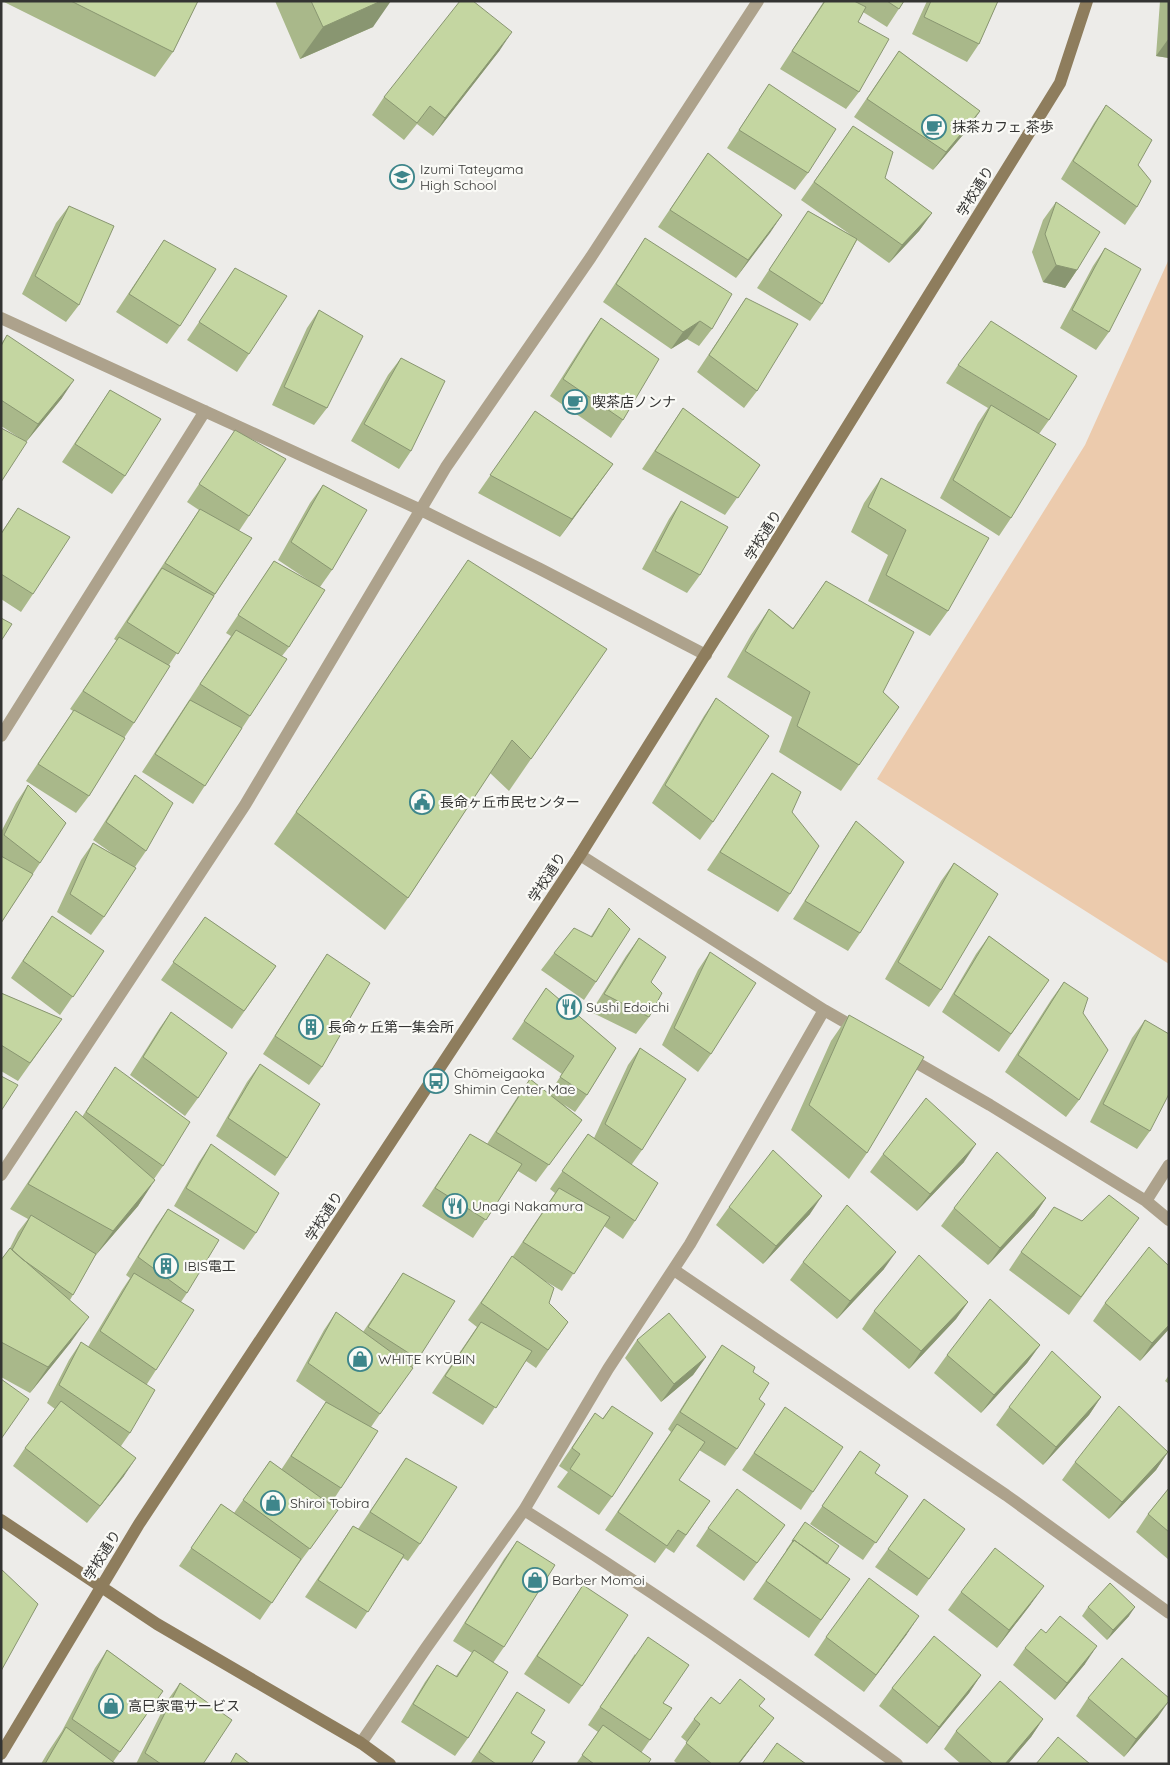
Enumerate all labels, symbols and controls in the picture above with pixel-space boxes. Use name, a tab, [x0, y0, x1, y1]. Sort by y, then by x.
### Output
cafe icon: 抹茶カフェ 茶歩	[921, 114, 947, 140]
place label: 抹茶カフェ 茶歩	[952, 118, 1054, 136]
place label: Izumi Tateyama High School	[420, 160, 524, 194]
street label: 学校通り	[953, 162, 997, 220]
school or university icon: Izumi Tateyama High School	[389, 164, 415, 190]
cafe icon: 喫茶店ノンナ	[562, 389, 588, 415]
place label: 喫茶店ノンナ	[592, 393, 676, 411]
street label: 学校通り	[741, 506, 785, 564]
public building icon: 長命ヶ丘市民センター	[409, 789, 435, 815]
place label: 長命ヶ丘市民センター	[440, 793, 580, 811]
street label: 学校通り	[524, 849, 570, 905]
restaurant icon: Sushi Edoichi	[556, 994, 582, 1020]
place label: Sushi Edoichi	[586, 998, 669, 1016]
building icon: 長命ヶ丘第一集会所	[298, 1014, 324, 1040]
place label: 長命ヶ丘第一集会所	[328, 1018, 454, 1036]
place label: Chōmeigaoka Shimin Center Mae	[454, 1064, 575, 1098]
bus stop icon: Chōmeigaoka Shimin Center Mae	[423, 1068, 449, 1094]
street label: 学校通り	[301, 1188, 347, 1244]
restaurant icon: Unagi Nakamura	[442, 1193, 468, 1219]
place label: Unagi Nakamura	[472, 1197, 583, 1215]
building icon: IBIS電工	[153, 1253, 179, 1279]
place label: IBIS電工	[184, 1257, 236, 1275]
shop icon: WHITE KYŪBIN	[347, 1346, 373, 1372]
place label: WHITE KYŪBIN	[378, 1350, 476, 1368]
shop icon: Shiroi Tobira	[260, 1490, 286, 1516]
place label: Shiroi Tobira	[290, 1494, 370, 1512]
street label: 学校通り	[80, 1526, 124, 1584]
shop icon: Barber Momoi	[522, 1567, 548, 1593]
place label: Barber Momoi	[552, 1571, 645, 1589]
shop icon: 高巳家電サービス	[98, 1693, 124, 1719]
place label: 高巳家電サービス	[128, 1697, 240, 1715]

